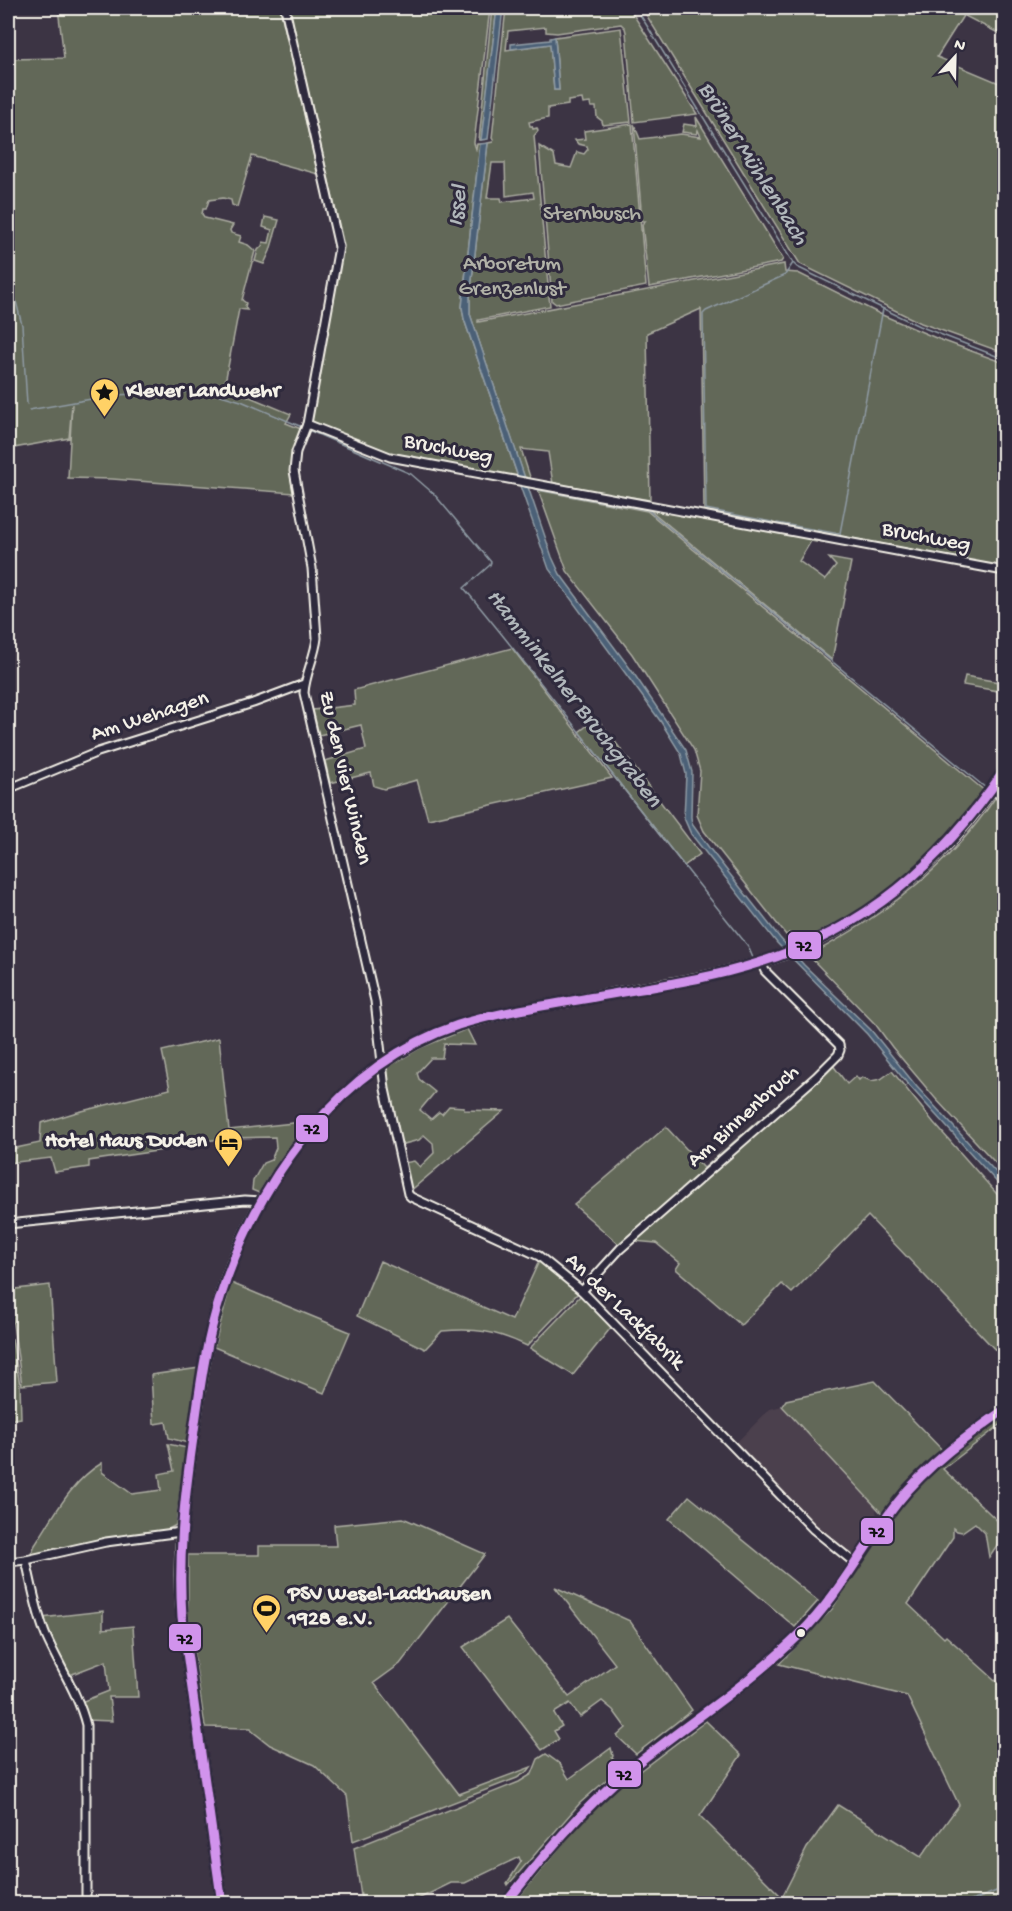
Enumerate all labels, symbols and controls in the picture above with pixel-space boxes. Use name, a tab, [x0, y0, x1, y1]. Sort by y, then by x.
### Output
north arrow	[925, 27, 985, 87]
text: N	[951, 36, 968, 57]
water label: Brüner Mühlenbach	[690, 77, 814, 252]
water label: Issel	[442, 182, 476, 228]
park label: Sternbusch	[543, 202, 641, 228]
park label: Arboretum Grenzenlust	[458, 252, 568, 303]
place icon: Klever Landwehr	[89, 376, 121, 418]
place label: Klever Landwehr	[125, 379, 282, 405]
street label: Bruchweg	[401, 429, 494, 471]
street label: Bruchweg	[879, 517, 972, 559]
water label: Hamminkelner Bruchgraben	[479, 584, 668, 814]
street label: Am Wehagen	[88, 686, 213, 748]
street label: Zu den vier Winden	[311, 689, 377, 868]
line badge: 72	[787, 931, 822, 960]
text: 72	[795, 939, 812, 958]
street label: Am Binnenbruch	[683, 1060, 805, 1174]
line badge: 72	[295, 1114, 329, 1143]
text: 72	[303, 1122, 320, 1141]
hotel icon: Hotel Haus Duden	[212, 1126, 244, 1168]
place label: Hotel Haus Duden	[45, 1129, 208, 1155]
street label: An der Lackfabrik	[559, 1248, 691, 1377]
line badge: 72	[860, 1517, 894, 1545]
text: 72	[868, 1525, 885, 1544]
place label: PSV Wesel-Lackhausen 1928 e.V.	[287, 1582, 491, 1633]
sports icon: PSV Wesel-Lackhausen 1928 e.V.	[251, 1592, 283, 1634]
line badge: 72	[168, 1623, 202, 1652]
unlabelled marker	[795, 1627, 807, 1639]
text: 72	[176, 1632, 193, 1651]
line badge: 72	[607, 1760, 642, 1788]
text: 72	[615, 1768, 632, 1787]

